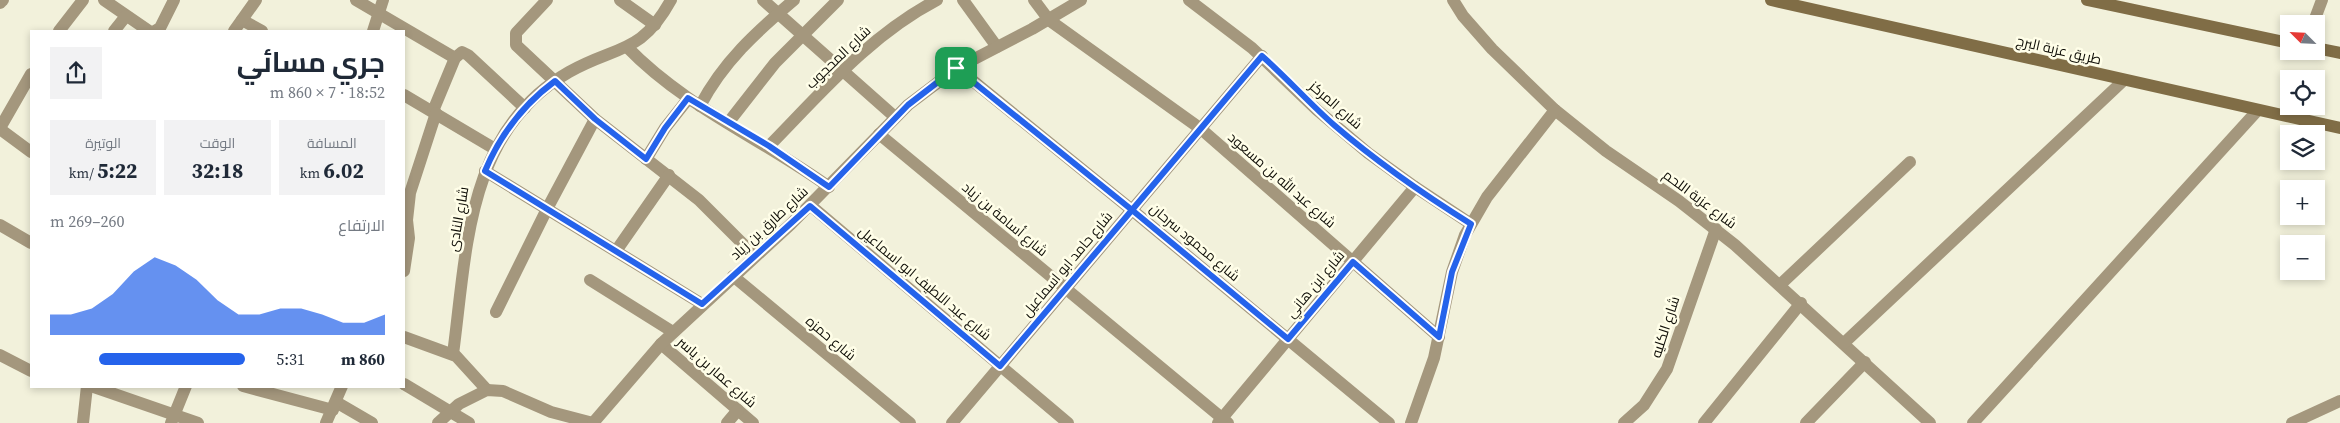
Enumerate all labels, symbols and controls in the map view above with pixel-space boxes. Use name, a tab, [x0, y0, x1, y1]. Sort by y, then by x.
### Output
north arrow	[2280, 15, 2325, 60]
map controls	[2280, 15, 2325, 280]
street label: شارع المحجوب	[801, 21, 875, 93]
street label: طريق عزبة البرج	[2014, 30, 2104, 70]
text: جري مسائي	[237, 43, 385, 81]
button: share	[50, 47, 102, 99]
pin	[935, 47, 977, 89]
icon: arrive	[942, 54, 970, 82]
button: locate	[2280, 70, 2325, 115]
street label: شارع المركز	[1304, 76, 1367, 134]
text: 18:52 · 7 × 860 m	[270, 81, 385, 103]
button: layers	[2280, 125, 2325, 170]
street label: شارع عبد الله بن مسعود	[1224, 128, 1340, 232]
text: الوتيرة	[85, 133, 121, 153]
text: الوقت	[200, 133, 235, 153]
text: المسافة	[307, 133, 357, 153]
text: 5:22	[97, 156, 137, 185]
text: 32:18	[192, 156, 243, 185]
text: 6.02	[323, 156, 364, 185]
text: /km	[69, 163, 97, 183]
text: km	[300, 163, 323, 183]
street label: شارع عزبة اللحم	[1659, 165, 1741, 233]
street label: شارع أسامة بن زياد	[958, 177, 1052, 261]
button: +	[2280, 180, 2325, 225]
street label: شارع طارق بن زياد	[726, 182, 812, 264]
street label: شارع النادى	[442, 185, 474, 253]
street label: شارع محمود سرحان	[1146, 198, 1244, 286]
street label: شارع حامد ابو اسماعيل	[1017, 207, 1117, 321]
text: 260–269 m	[50, 210, 124, 232]
text: الارتفاع	[338, 214, 385, 236]
street label: شارع عبد اللطيف ابو اسماعيل	[854, 221, 996, 345]
button: −	[2280, 235, 2325, 280]
street label: شارع ابن هاني	[1281, 246, 1351, 323]
street label: شارع الكليه	[1646, 294, 1684, 360]
street label: شارع حمزه	[802, 311, 860, 365]
street label: شارع عمار بن ياسر	[672, 331, 761, 412]
text: 5:31	[276, 348, 305, 370]
text: 860 m	[341, 348, 385, 370]

